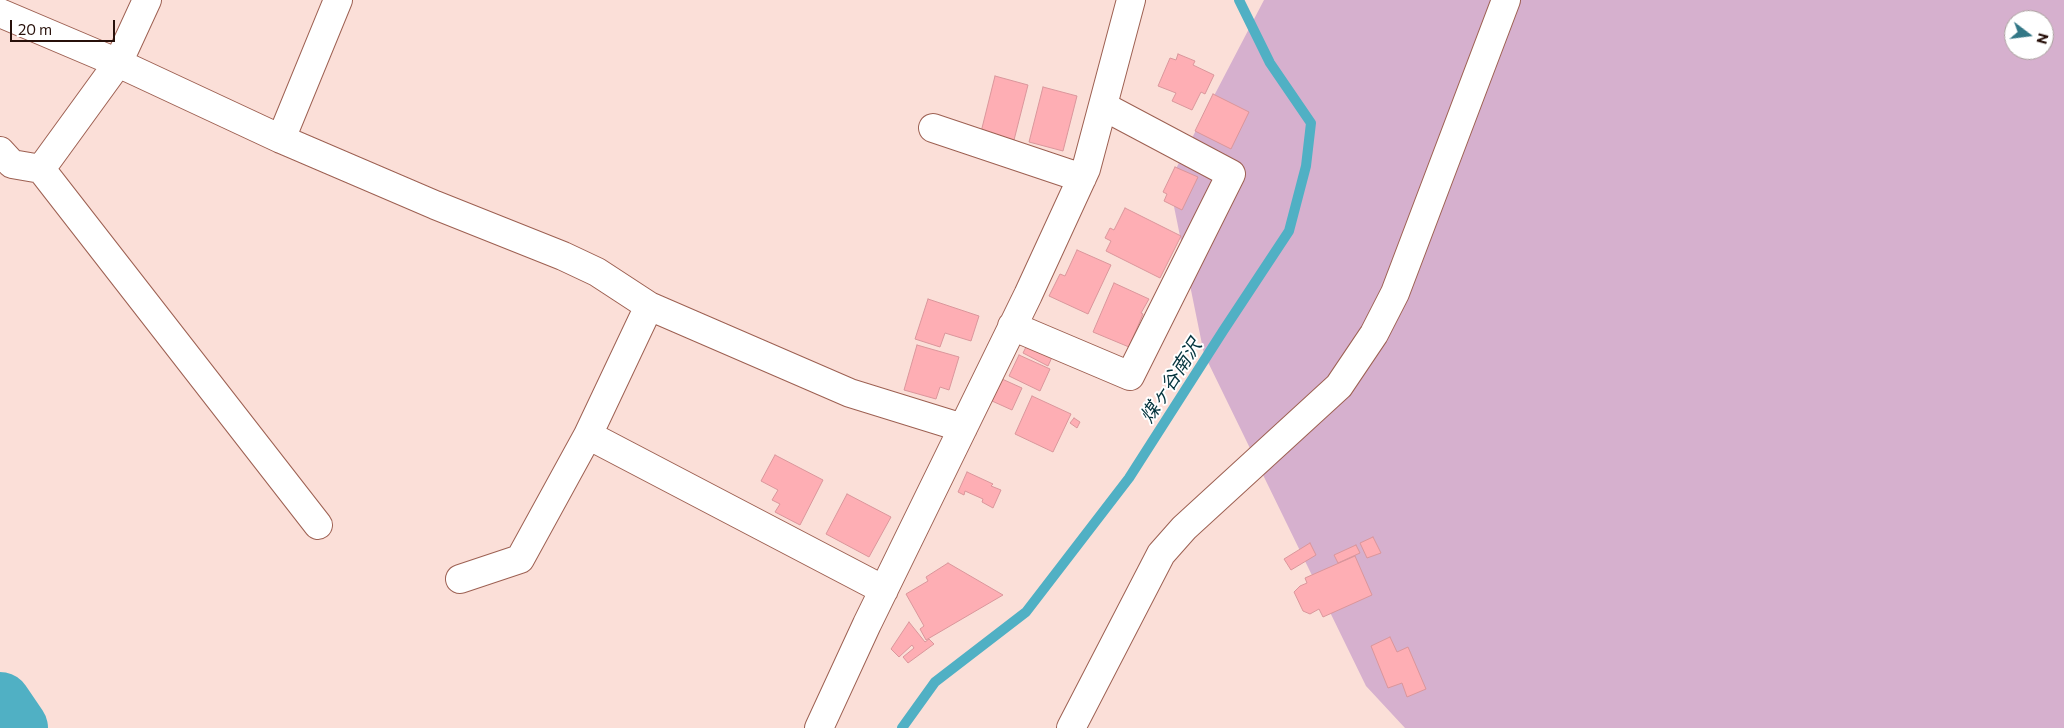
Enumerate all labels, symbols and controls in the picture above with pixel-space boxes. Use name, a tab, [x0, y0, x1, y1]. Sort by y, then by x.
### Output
scale bar	[12, 10, 118, 42]
north arrow	[2004, 10, 2054, 60]
text: 20 m	[18, 20, 52, 38]
text: N	[2033, 31, 2053, 46]
water label: 煤ヶ谷南沢	[1136, 335, 1206, 427]

